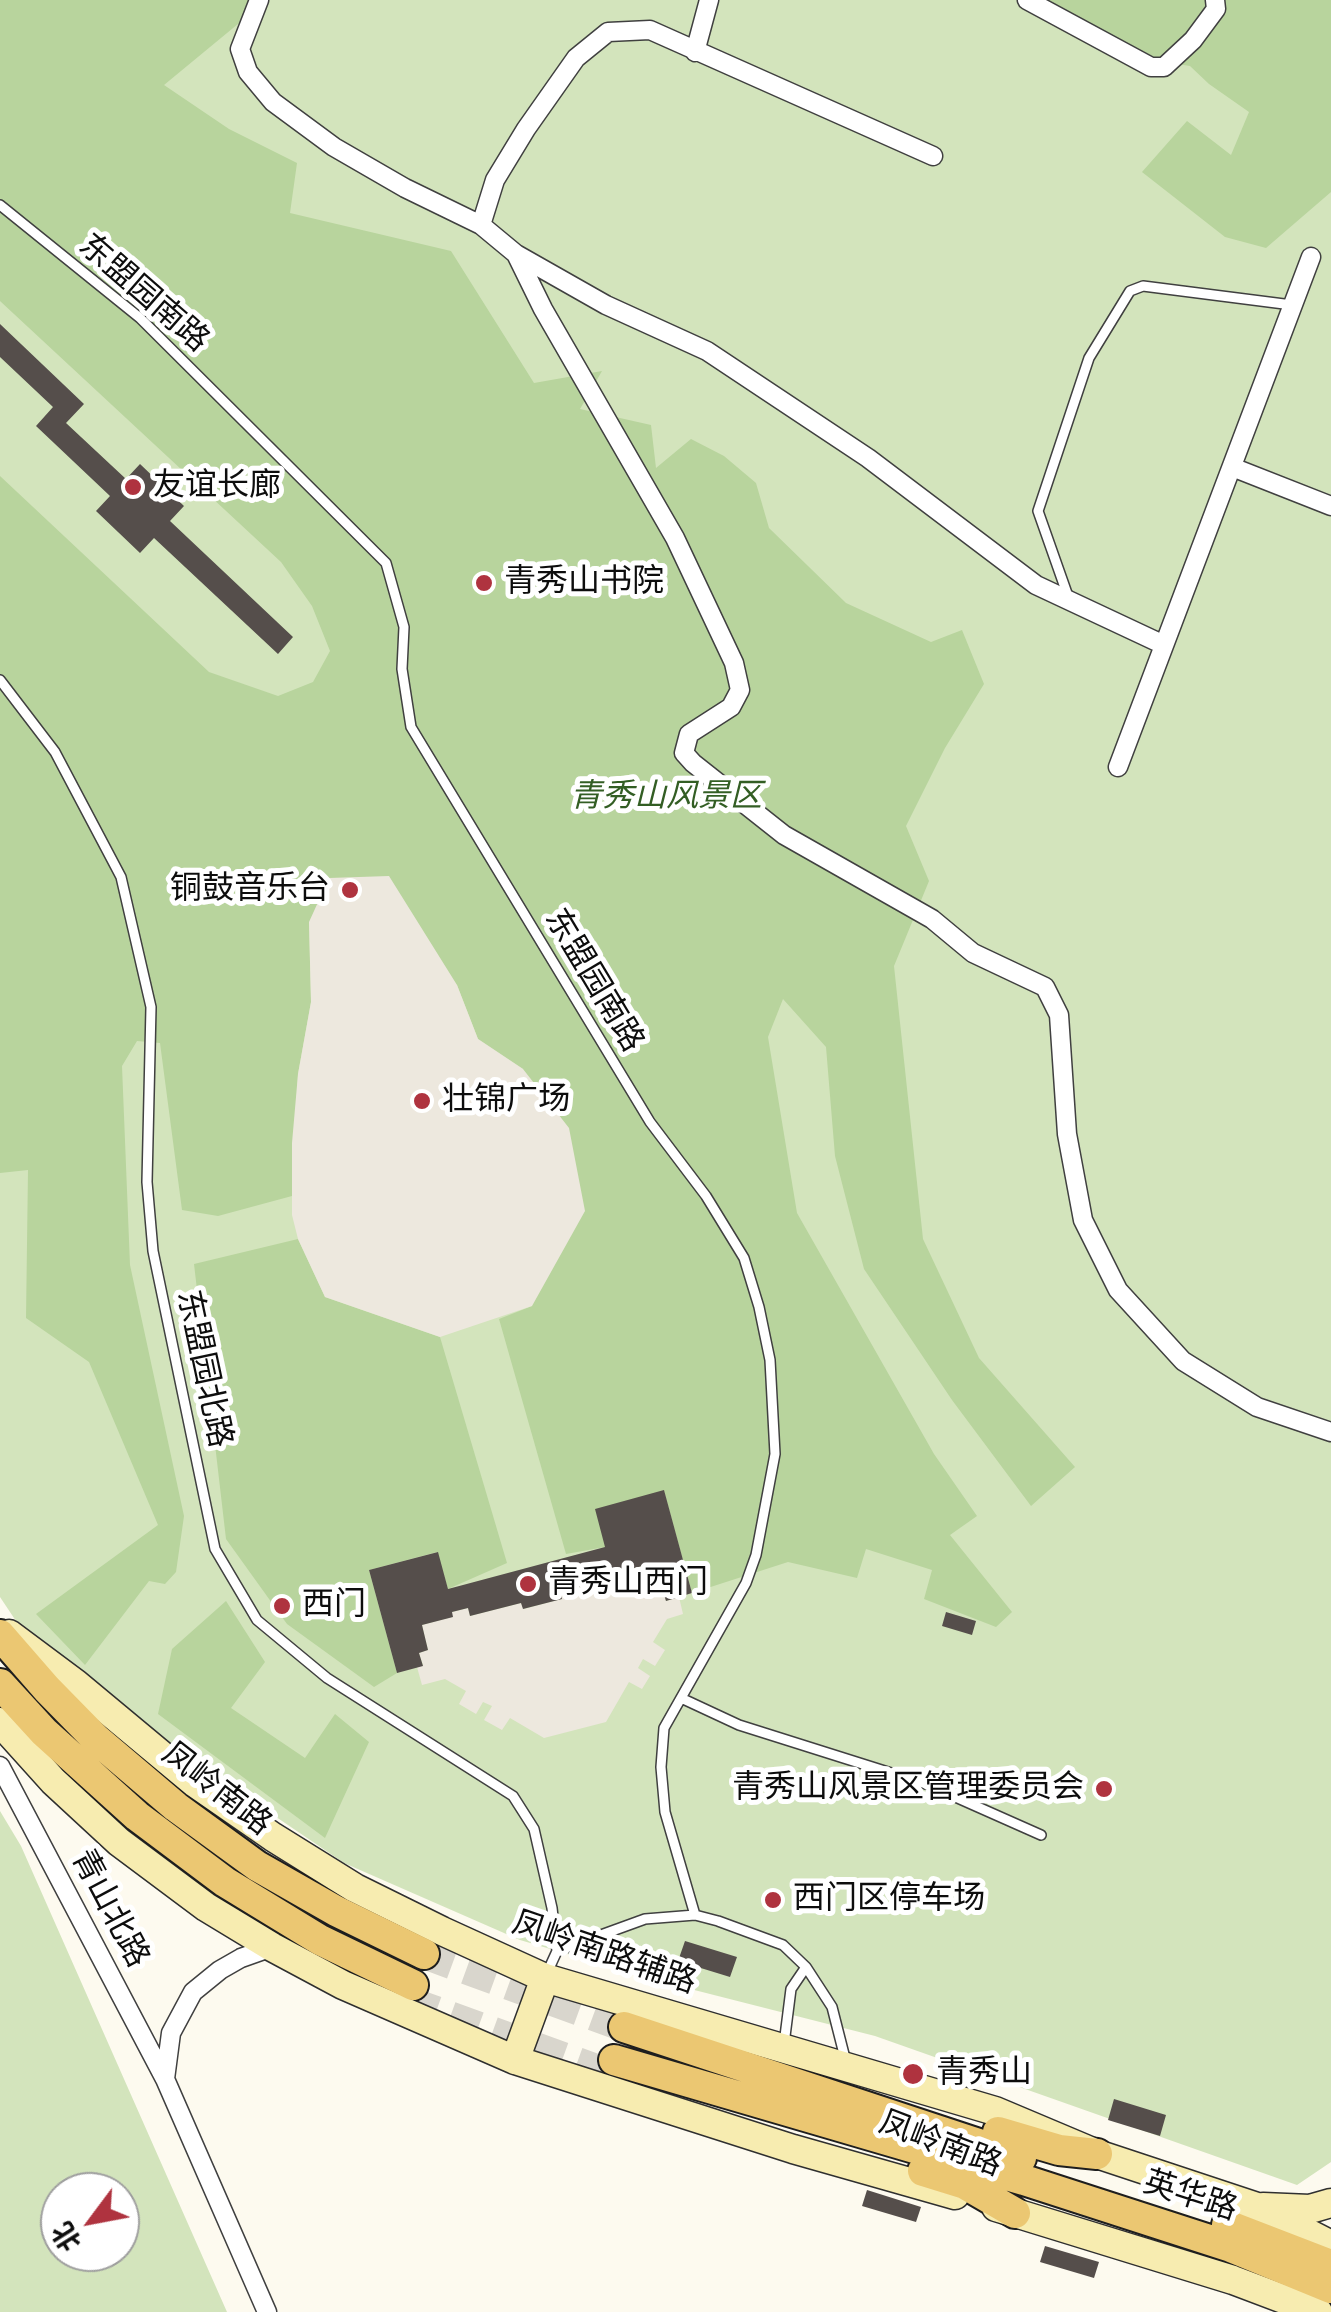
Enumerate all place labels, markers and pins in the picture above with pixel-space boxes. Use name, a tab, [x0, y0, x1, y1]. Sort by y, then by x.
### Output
place label: 友谊长廊	[153, 468, 281, 506]
marker: 友谊长廊	[122, 476, 144, 498]
place label: 青秀山书院	[504, 564, 664, 602]
marker: 青秀山书院	[473, 572, 495, 594]
place label: 铜鼓音乐台	[170, 871, 330, 909]
marker: 铜鼓音乐台	[339, 879, 361, 901]
place label: 壮锦广场	[442, 1082, 570, 1120]
marker: 壮锦广场	[411, 1090, 433, 1112]
place label: 青秀山西门	[548, 1565, 708, 1603]
marker: 青秀山西门	[517, 1573, 539, 1595]
place label: 西门	[302, 1587, 366, 1625]
marker: 西门	[271, 1595, 293, 1617]
place label: 青秀山风景区管理委员会	[732, 1770, 1084, 1808]
marker: 青秀山风景区管理委员会	[1093, 1778, 1115, 1800]
place label: 西门区停车场	[793, 1881, 985, 1919]
marker: 西门区停车场	[762, 1889, 784, 1911]
place label: 青秀山	[936, 2055, 1032, 2093]
marker: 青秀山	[900, 2061, 926, 2087]

